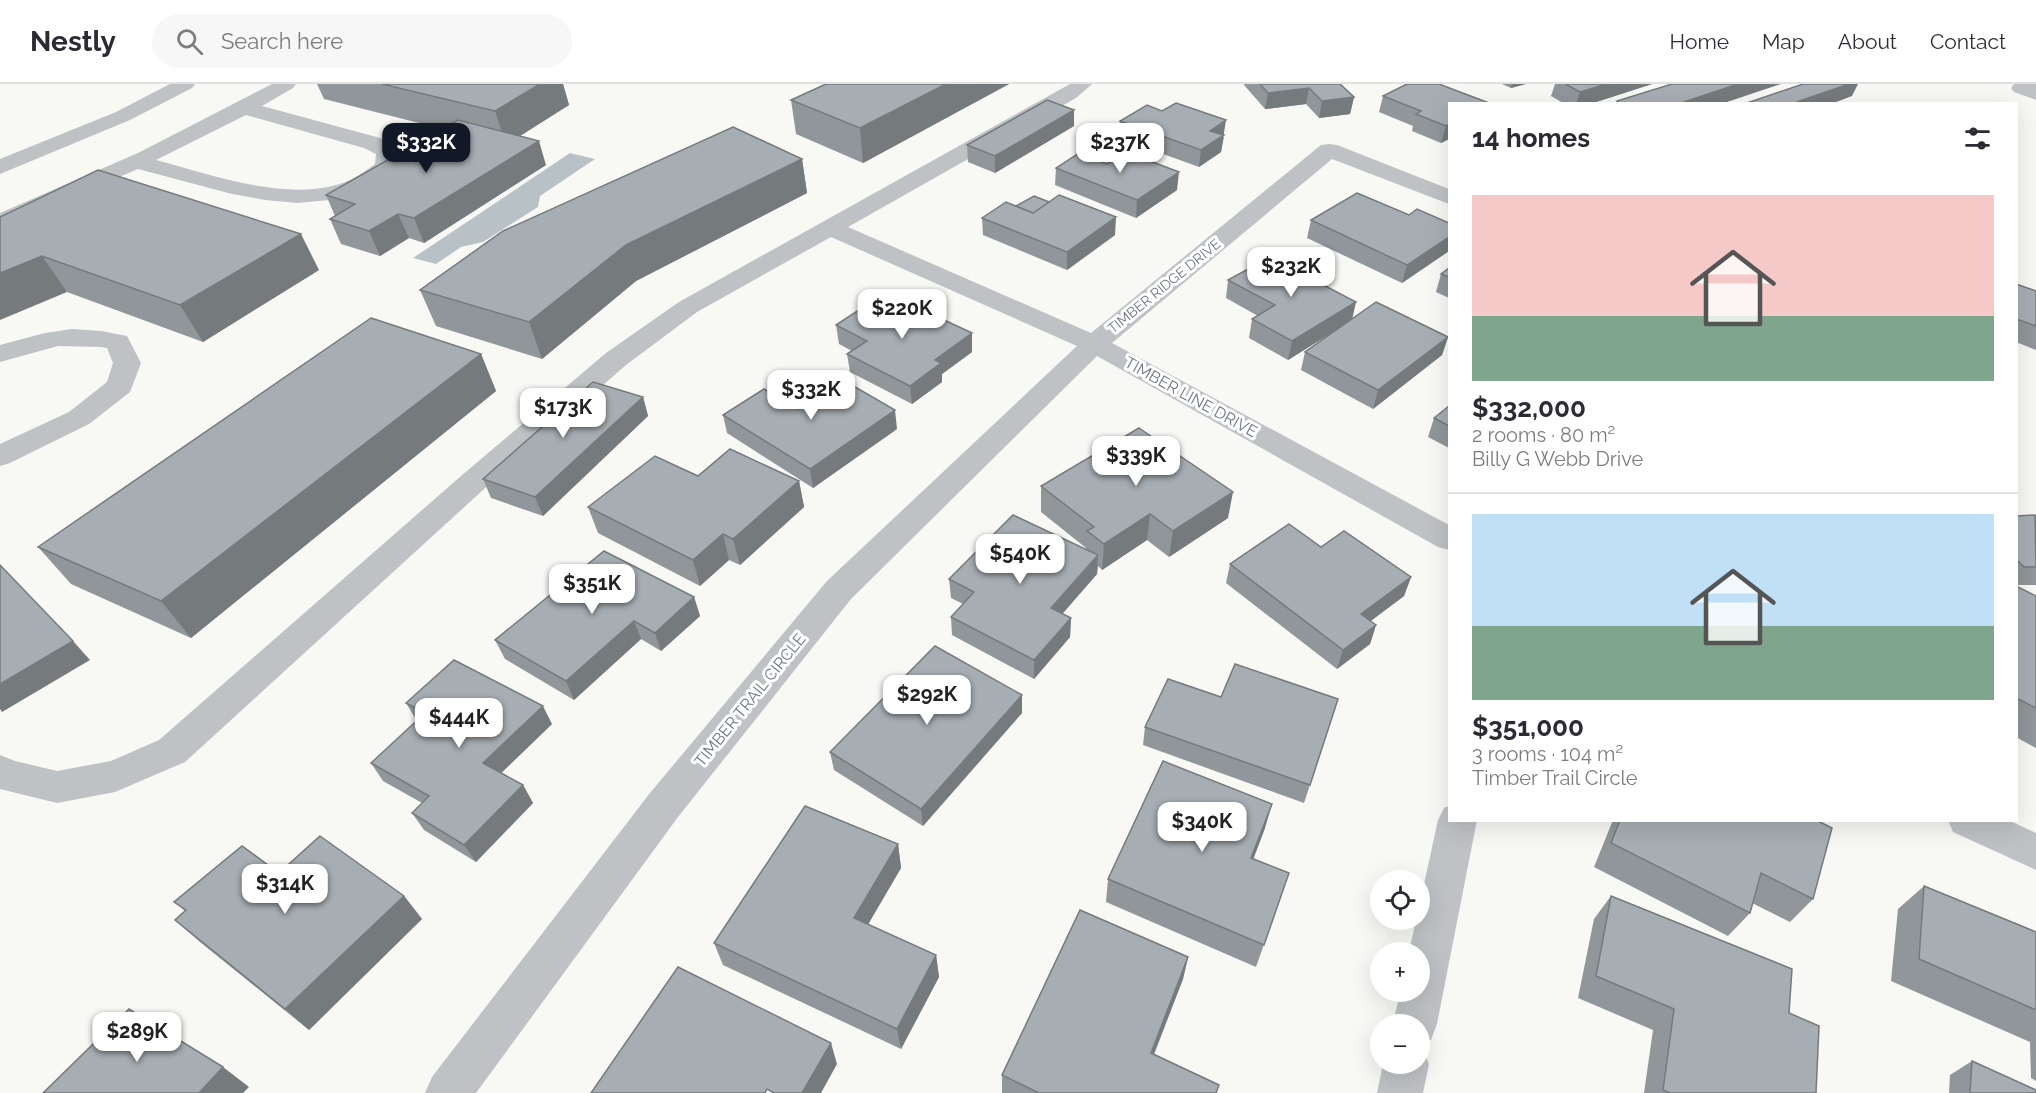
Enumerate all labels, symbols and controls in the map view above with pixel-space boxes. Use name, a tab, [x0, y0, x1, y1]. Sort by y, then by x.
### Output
search box	[152, 14, 572, 68]
text: Nestly	[30, 25, 116, 58]
icon: search	[173, 25, 206, 58]
text: Search here	[221, 28, 343, 54]
text: Home	[1670, 29, 1729, 54]
text: Map	[1762, 29, 1805, 54]
text: About	[1838, 29, 1897, 54]
text: Contact	[1930, 29, 2006, 54]
icon: filters	[1961, 122, 1994, 155]
pin: $332K	[384, 123, 468, 174]
pin: $237K	[1078, 123, 1162, 174]
text: 14 homes	[1472, 123, 1590, 153]
text: $332K	[396, 130, 456, 154]
text: $237K	[1090, 130, 1150, 154]
icon: home	[1679, 234, 1787, 342]
street label: TIMBER RIDGE DRIVE	[1104, 236, 1224, 336]
pin: $232K	[1249, 247, 1333, 298]
text: $232K	[1261, 254, 1321, 278]
pin: $220K	[860, 289, 944, 340]
text: $220K	[872, 296, 932, 320]
street label: TIMBER LINE DRIVE	[1121, 353, 1261, 441]
pin: $332K	[769, 370, 853, 421]
text: $332K	[781, 377, 841, 401]
pin: $173K	[521, 388, 605, 439]
text: $332,000	[1472, 393, 1586, 423]
text: $173K	[534, 395, 592, 419]
text: 2 rooms · 80 m²	[1472, 423, 1615, 447]
pin: $339K	[1094, 436, 1178, 487]
text: $339K	[1106, 443, 1166, 467]
text: Billy G Webb Drive	[1472, 447, 1643, 471]
pin: $540K	[978, 534, 1062, 585]
text: $540K	[990, 541, 1050, 565]
icon: home	[1679, 553, 1787, 661]
pin: $351K	[550, 564, 634, 615]
text: $351K	[563, 571, 621, 595]
street label: TIMBER TRAIL CIRCLE	[691, 630, 810, 770]
pin: $292K	[885, 675, 969, 726]
text: $292K	[897, 682, 957, 706]
pin: $444K	[417, 698, 501, 749]
text: $444K	[429, 705, 489, 729]
text: $351,000	[1472, 712, 1584, 742]
text: 3 rooms · 104 m²	[1472, 742, 1623, 766]
text: Timber Trail Circle	[1472, 766, 1638, 790]
pin: $340K	[1160, 802, 1244, 853]
text: $340K	[1172, 809, 1232, 833]
pin: $314K	[243, 864, 327, 915]
map controls	[1370, 870, 1430, 1074]
button: locate	[1370, 870, 1430, 930]
text: $314K	[256, 871, 314, 895]
button: +	[1370, 942, 1430, 1002]
pin: $289K	[95, 1012, 179, 1063]
button: −	[1370, 1014, 1430, 1074]
text: $289K	[106, 1019, 168, 1043]

